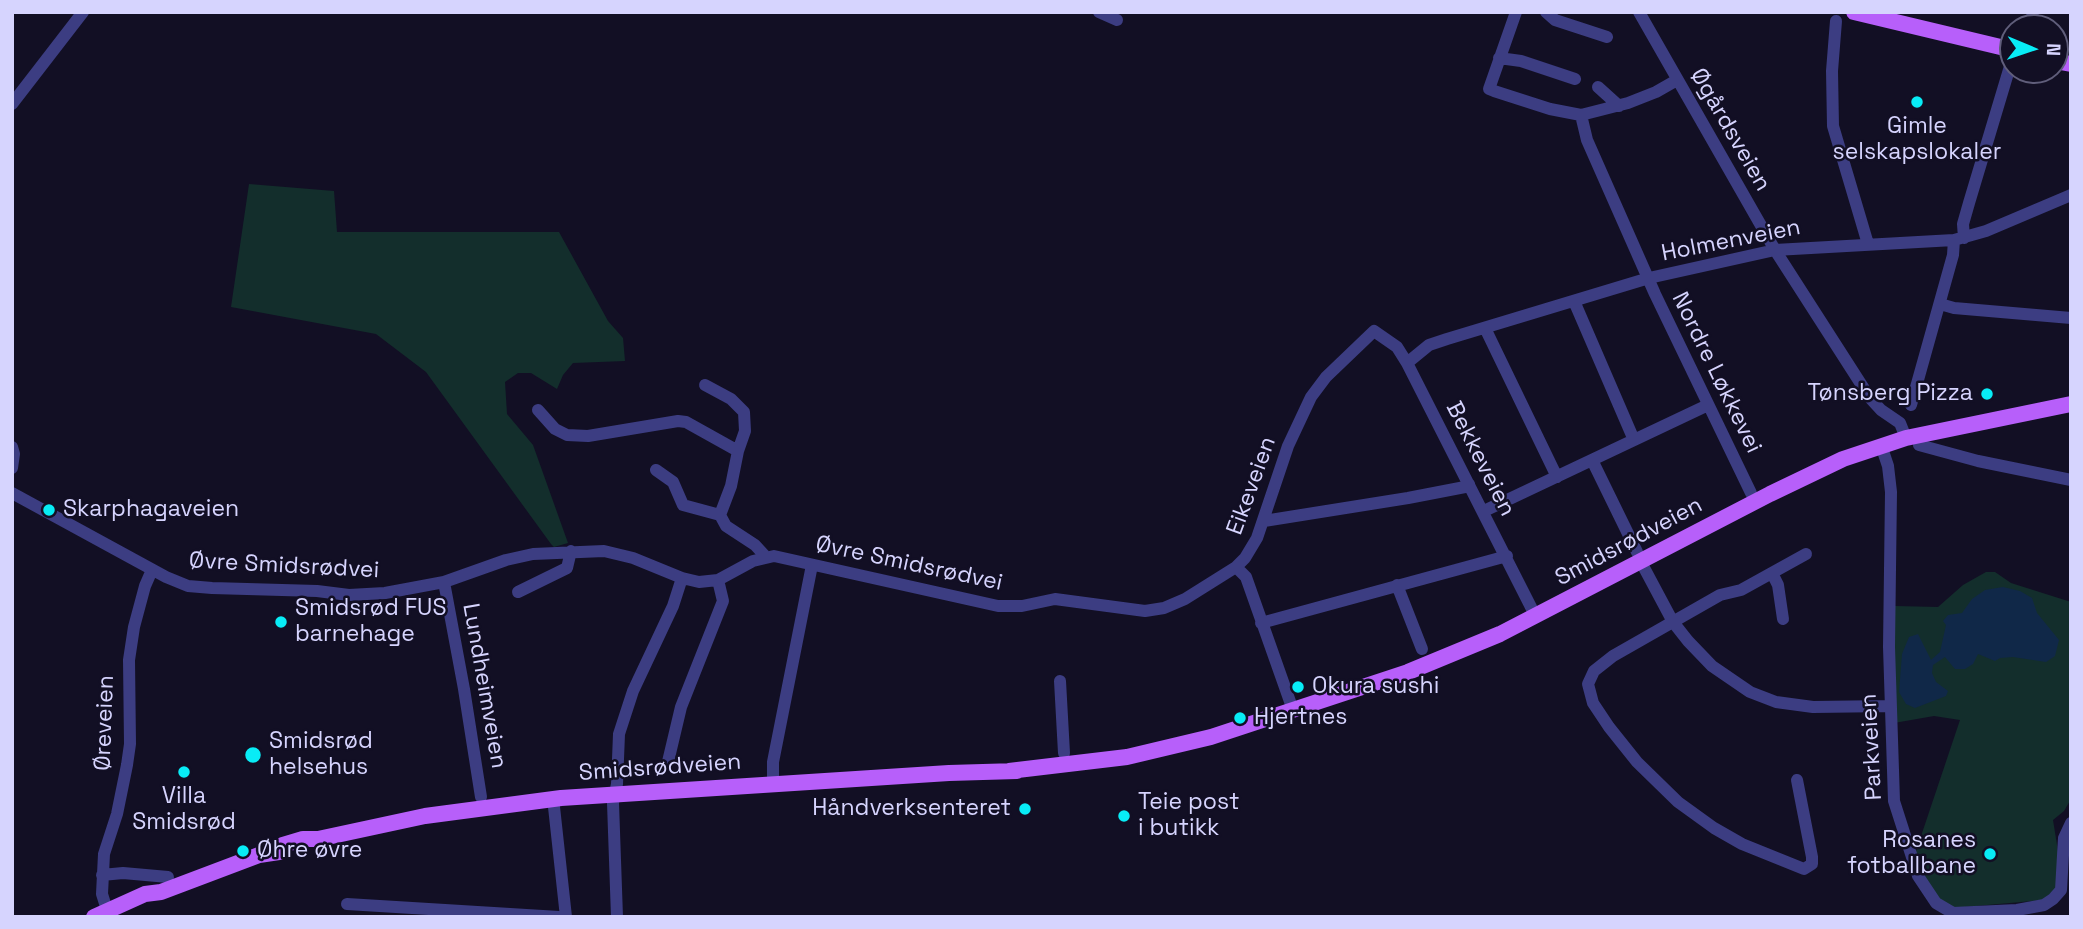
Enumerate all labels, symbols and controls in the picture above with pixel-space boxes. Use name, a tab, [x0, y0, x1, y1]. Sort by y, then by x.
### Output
north arrow	[1999, 14, 2069, 84]
text: N	[2041, 43, 2066, 56]
street label: Øgårdsveien	[1684, 64, 1776, 196]
marker: Gimle selskapslokaler	[1909, 94, 1925, 110]
place label: Gimle selskapslokaler	[1833, 113, 2001, 167]
street label: Holmenveien	[1659, 214, 1803, 268]
street label: Nordre Løkkevei	[1665, 288, 1767, 458]
place label: Tønsberg Pizza	[1807, 380, 1973, 408]
marker: Tønsberg Pizza	[1979, 386, 1995, 402]
street label: Bekkeveien	[1439, 397, 1521, 521]
street label: Eikeveien	[1222, 433, 1282, 539]
street label: Smidsrødveien	[1551, 492, 1707, 592]
place label: Skarphagaveien	[63, 496, 239, 524]
marker: Skarphagaveien	[41, 502, 57, 518]
street label: Øvre Smidsrødvei	[813, 531, 1005, 597]
street label: Øvre Smidsrødvei	[188, 547, 380, 585]
place label: Smidsrød FUS barnehage	[295, 595, 446, 649]
street label: Lundheimveien	[456, 601, 512, 771]
marker: Smidsrød FUS barnehage	[273, 614, 289, 630]
place label: Okura sushi	[1312, 673, 1439, 701]
street label: Øreveien	[90, 675, 120, 771]
marker: Okura sushi	[1290, 679, 1306, 695]
street label: Parkveien	[1855, 693, 1889, 801]
place label: Hjertnes	[1254, 704, 1347, 732]
marker: Hjertnes	[1232, 710, 1248, 726]
place label: Smidsrød helsehus	[269, 728, 373, 782]
marker: Smidsrød helsehus	[243, 745, 263, 765]
street label: Smidsrødveien	[578, 749, 742, 787]
marker: Villa Smidsrød	[176, 764, 192, 780]
place label: Villa Smidsrød	[132, 783, 236, 837]
place label: Teie post i butikk	[1138, 789, 1239, 843]
place label: Håndverksenteret	[812, 795, 1011, 823]
marker: Håndverksenteret	[1017, 801, 1033, 817]
marker: Teie post i butikk	[1116, 808, 1132, 824]
place label: Rosanes fotballbane	[1847, 827, 1976, 881]
place label: Øhre øvre	[257, 837, 362, 865]
marker: Øhre øvre	[235, 843, 251, 859]
marker: Rosanes fotballbane	[1982, 846, 1998, 862]

